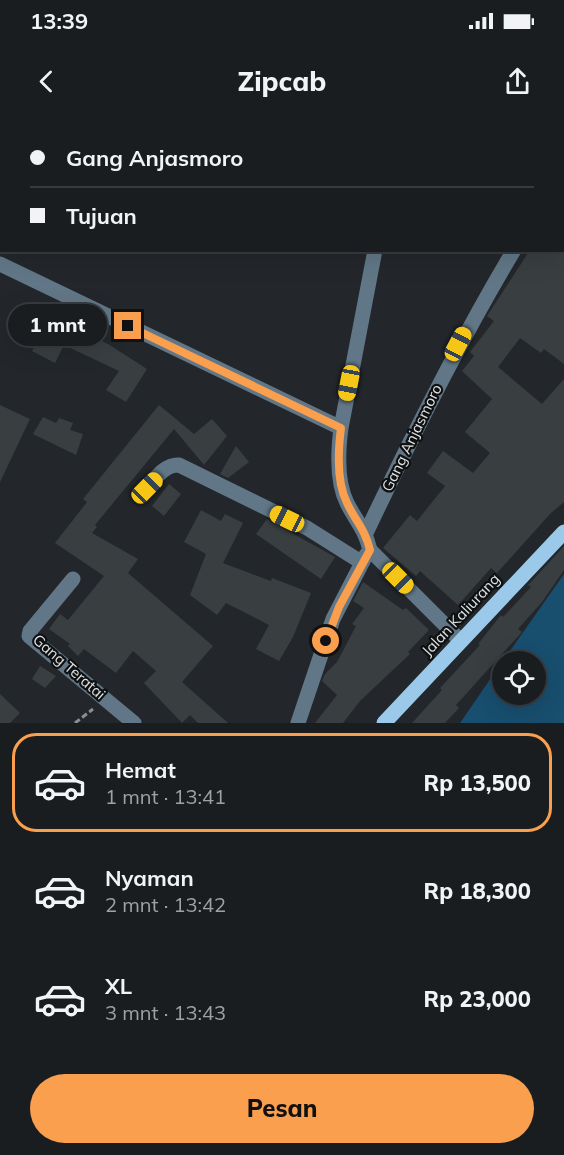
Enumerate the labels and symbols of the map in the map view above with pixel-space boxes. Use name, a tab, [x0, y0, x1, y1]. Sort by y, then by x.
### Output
callout: 1 mnt	[8, 305, 107, 347]
route end	[114, 312, 141, 339]
car	[442, 324, 474, 364]
car	[337, 364, 361, 402]
street label: Gang Anjasmoro	[377, 381, 446, 495]
car	[128, 469, 166, 507]
car	[267, 503, 307, 535]
car	[379, 559, 417, 597]
street label: Jalan Kaliurang	[418, 570, 504, 660]
route start	[312, 627, 339, 654]
street label: Gang Teratai	[29, 630, 110, 703]

